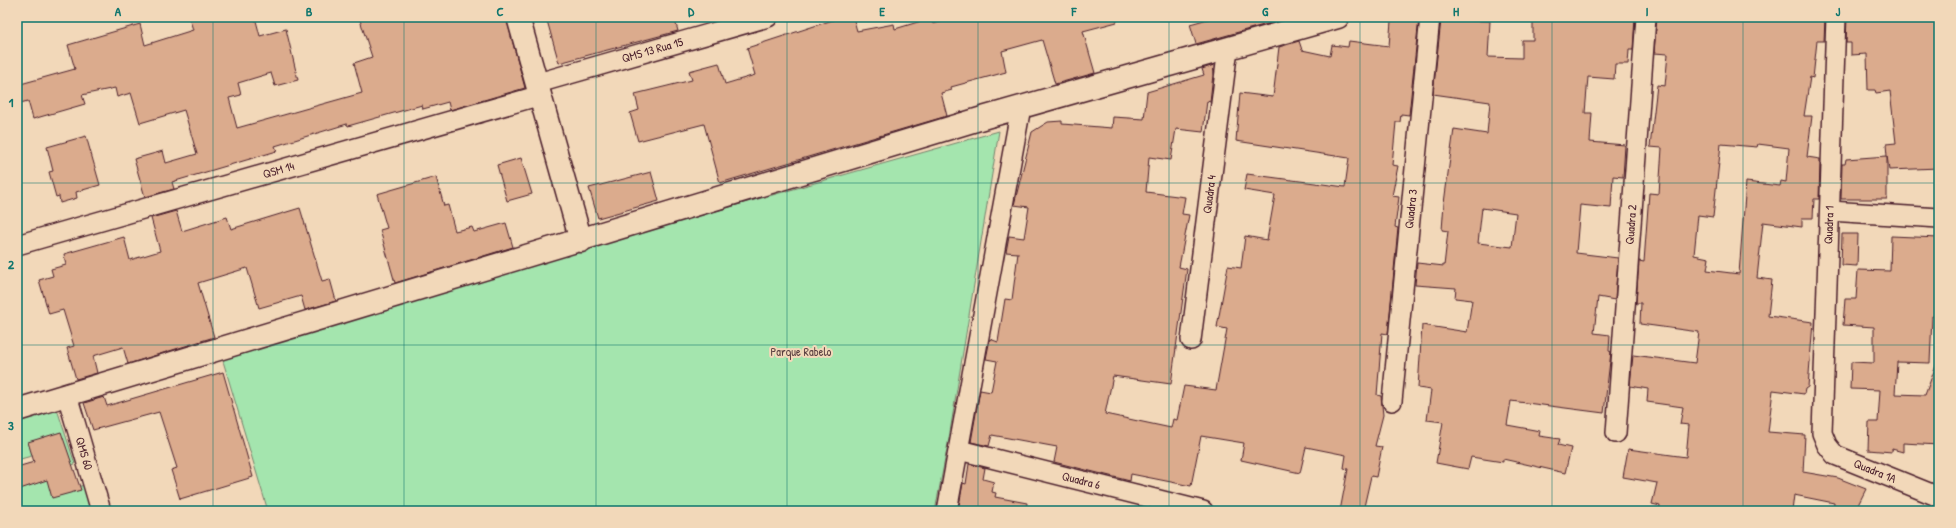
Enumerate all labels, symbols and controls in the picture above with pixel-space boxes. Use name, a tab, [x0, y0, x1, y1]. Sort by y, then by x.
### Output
text: A	[115, 2, 122, 20]
text: B	[306, 2, 313, 20]
text: C	[496, 2, 504, 20]
text: D	[688, 2, 695, 20]
text: E	[879, 2, 885, 20]
text: F	[1071, 2, 1078, 20]
text: G	[1262, 2, 1269, 20]
text: H	[1453, 2, 1459, 20]
text: I	[1645, 2, 1649, 20]
text: J	[1836, 2, 1841, 20]
street label: QMS 13 Rua 15	[620, 33, 685, 67]
text: 1	[9, 93, 14, 111]
street label: QSM 14	[261, 157, 297, 182]
street label: Quadra 4	[1198, 173, 1220, 214]
street label: Quadra 3	[1400, 188, 1421, 229]
street label: Quadra 2	[1621, 204, 1640, 245]
street label: Quadra 1	[1819, 205, 1838, 245]
text: 2	[8, 255, 15, 273]
park label: Parque Rabelo	[771, 343, 832, 360]
text: 3	[8, 416, 14, 434]
street label: QMS 60	[72, 435, 98, 472]
street label: Quadra 1A	[1851, 454, 1899, 487]
street label: Quadra 6	[1060, 467, 1103, 493]

